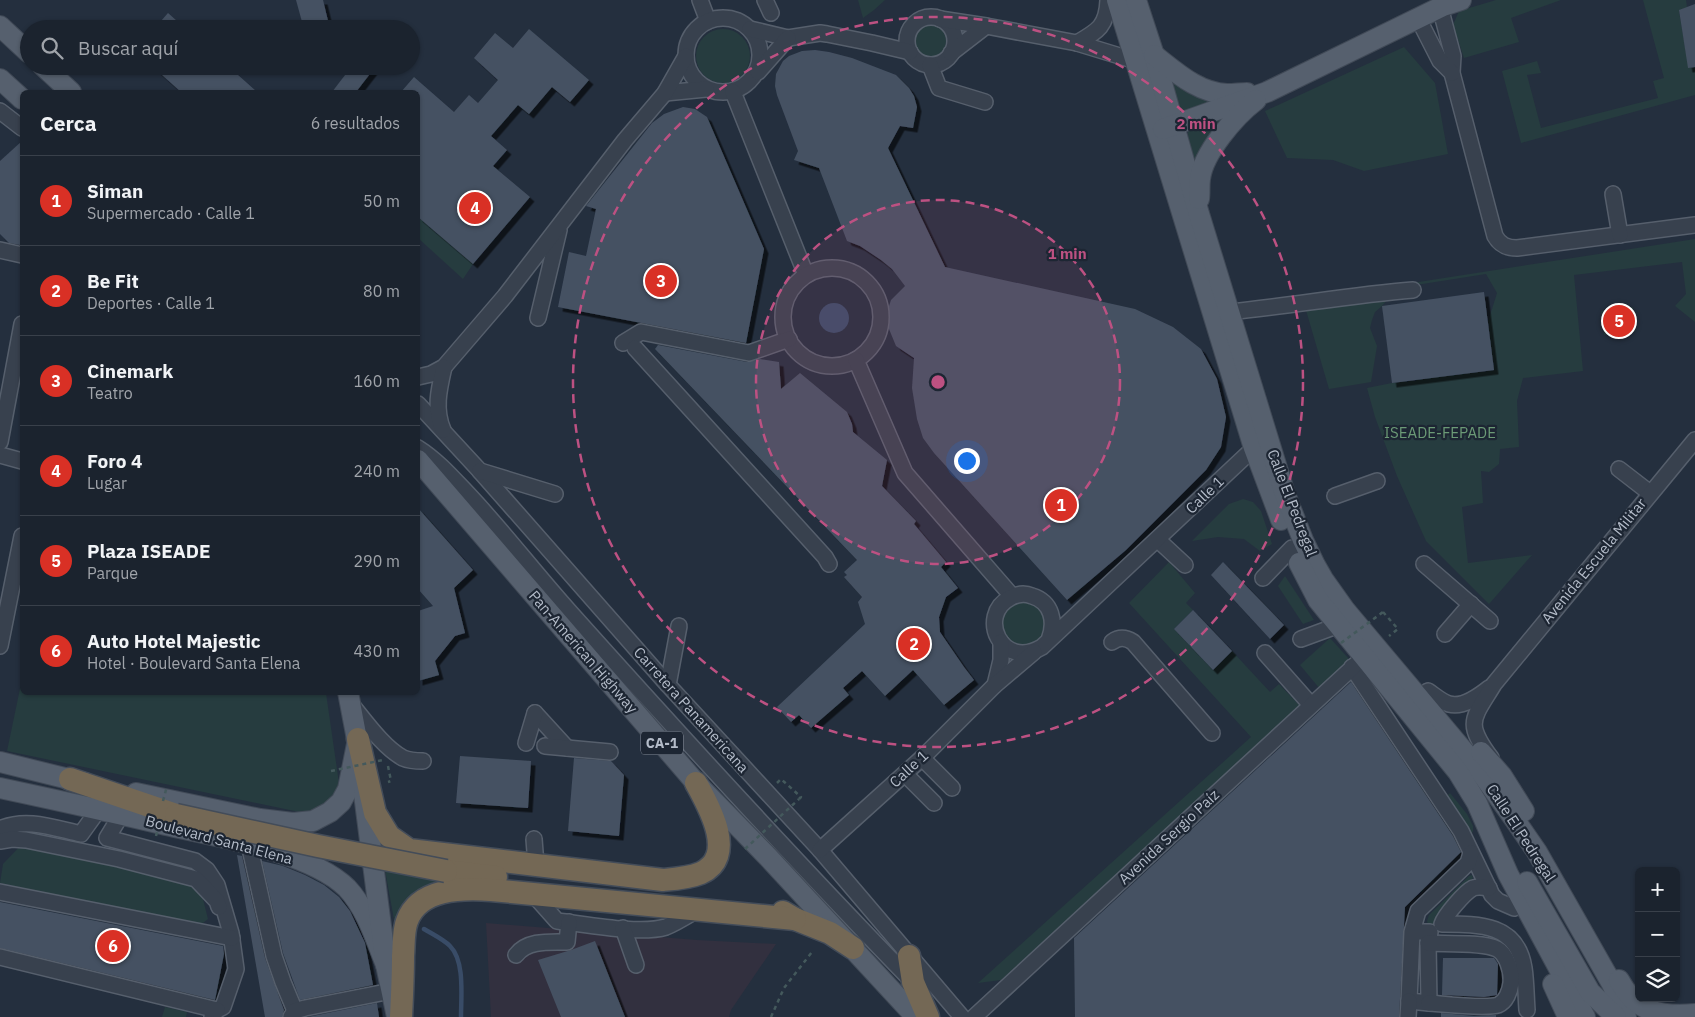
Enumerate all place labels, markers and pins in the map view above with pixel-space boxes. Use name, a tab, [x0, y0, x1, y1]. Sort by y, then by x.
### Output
pin: 4	[459, 189, 491, 227]
pin: 3	[645, 262, 677, 300]
pin: 5	[1603, 302, 1635, 340]
centre of rings	[929, 373, 947, 391]
pin: 1	[1045, 486, 1077, 524]
pin: 2	[898, 625, 930, 663]
pin: 6	[97, 927, 129, 965]

